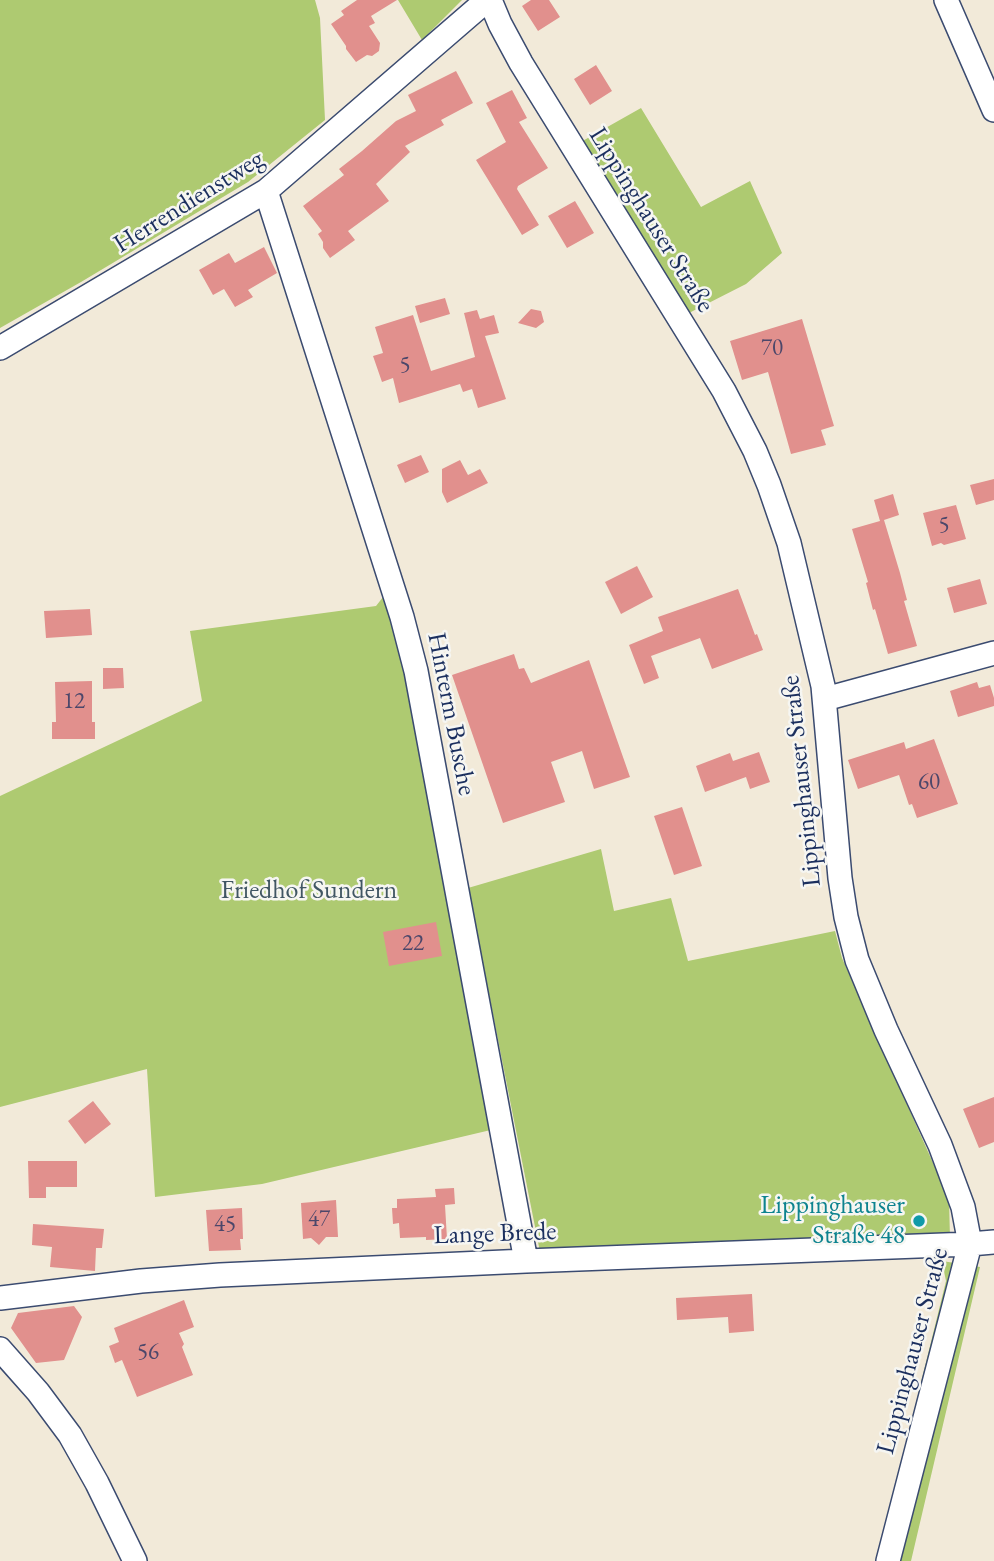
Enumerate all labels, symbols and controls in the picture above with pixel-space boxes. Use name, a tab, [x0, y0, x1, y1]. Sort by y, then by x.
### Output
street label: Lippinghauser Straße	[581, 122, 721, 318]
street label: Herrendienstweg	[108, 143, 270, 261]
house number: 70	[761, 335, 783, 363]
house number: 5	[399, 352, 411, 380]
house number: 5	[938, 512, 950, 540]
street label: Hinterm Busche	[420, 630, 482, 798]
street label: Lippinghauser Straße	[775, 674, 829, 888]
house number: 12	[63, 688, 85, 716]
house number: 60	[918, 769, 940, 797]
park label: Friedhof Sundern	[221, 875, 397, 907]
house number: 22	[402, 930, 424, 958]
place label: Lippinghauser Straße 48	[760, 1190, 905, 1252]
house number: 47	[308, 1206, 330, 1234]
house number: 45	[214, 1211, 236, 1239]
marker: Lippinghauser Straße 48	[911, 1213, 927, 1229]
street label: Lange Brede	[433, 1216, 557, 1252]
street label: Lippinghauser Straße	[870, 1244, 956, 1458]
house number: 56	[137, 1339, 159, 1367]

